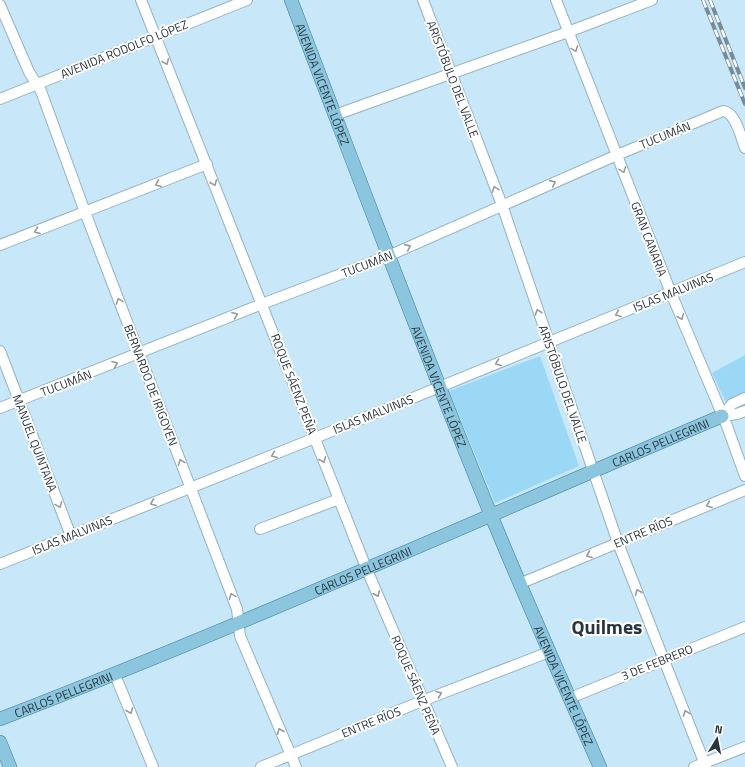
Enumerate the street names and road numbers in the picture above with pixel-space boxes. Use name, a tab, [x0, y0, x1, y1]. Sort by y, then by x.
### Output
street label: AVENIDA RODOLFO LÓPEZ	[57, 15, 191, 83]
street label: ARISTÓBULO DEL VALLE	[422, 18, 484, 141]
street label: AVENIDA VICENTE LÓPEZ	[291, 20, 355, 148]
street label: TUCUMÁN	[637, 116, 693, 154]
street label: GRAN CANARIA	[626, 199, 672, 279]
street label: TUCUMÁN	[339, 246, 395, 282]
street label: ISLAS MALVINAS	[630, 267, 716, 317]
street label: BERNARDO DE IRIGOYEN	[119, 321, 183, 449]
street label: ARISTÓBULO DEL VALLE	[534, 322, 592, 446]
street label: AVENIDA VICENTE LÓPEZ	[407, 323, 472, 450]
street label: ROQUE SÁENZ PEÑA	[266, 331, 322, 437]
street label: TUCUMÁN	[38, 365, 94, 401]
street label: ISLAS MALVINAS	[330, 389, 416, 439]
street label: MANUEL QUINTANA	[8, 392, 62, 494]
street label: CARLOS PELLEGRINI	[609, 413, 712, 472]
street label: ISLAS MALVINAS	[29, 510, 115, 560]
street label: ENTRE RÍOS	[611, 511, 675, 553]
street label: CARLOS PELLEGRINI	[311, 541, 414, 600]
street label: AVENIDA VICENTE LÓPEZ	[529, 622, 599, 748]
street label: ROQUE SÁENZ PEÑA	[386, 632, 446, 738]
street label: 3 DE FEBRERO	[618, 639, 696, 685]
street label: CARLOS PELLEGRINI	[11, 666, 115, 722]
street label: ENTRE RÍOS	[338, 701, 404, 743]

